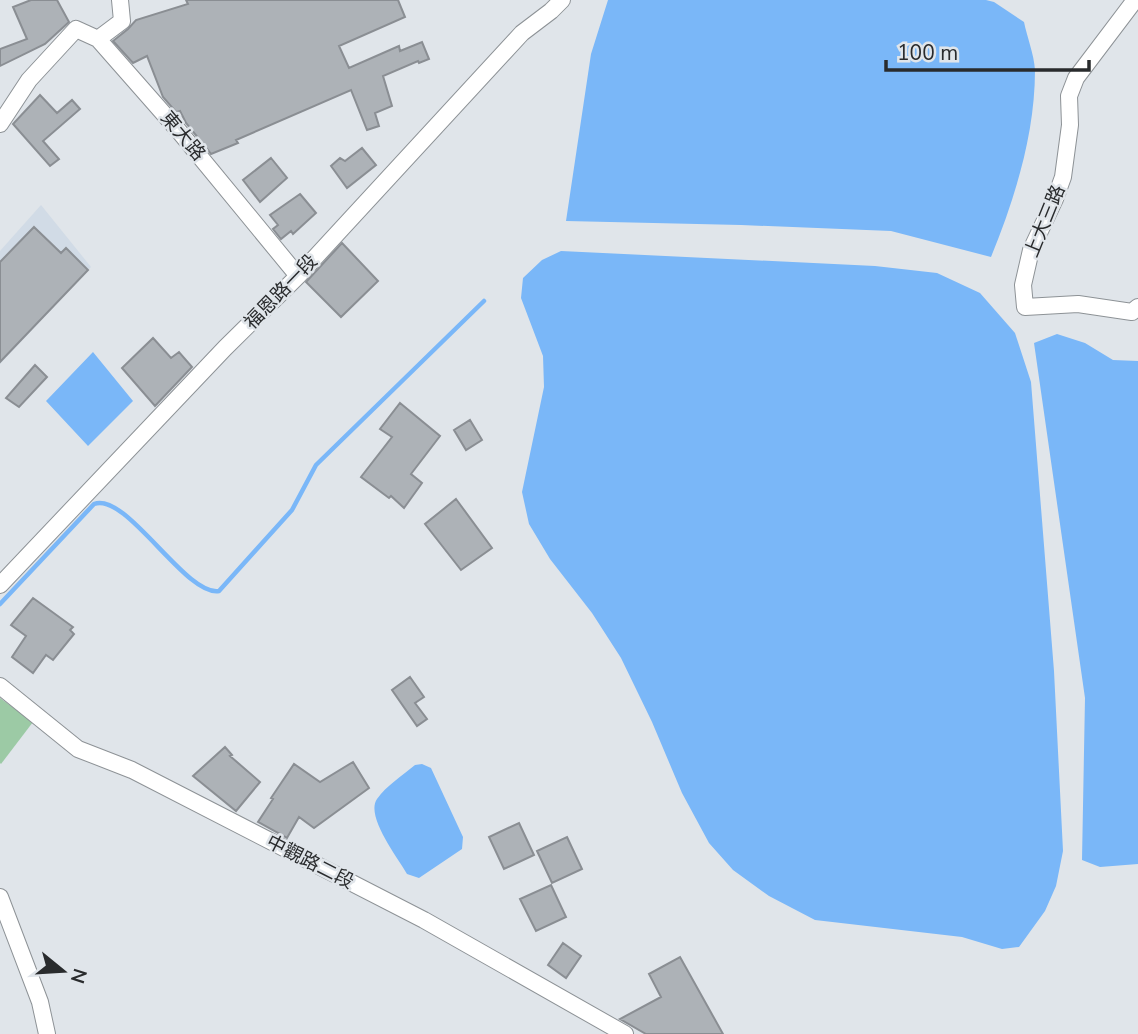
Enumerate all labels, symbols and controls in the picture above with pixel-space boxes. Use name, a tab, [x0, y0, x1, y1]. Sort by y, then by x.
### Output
scale bar	[886, 28, 1089, 72]
text: 100 m	[897, 39, 958, 67]
street label: 東大路	[155, 106, 211, 166]
street label: 上大三路	[1019, 181, 1071, 261]
street label: 福恩路一段	[239, 249, 323, 335]
street label: 中觀路二段	[262, 829, 358, 895]
north arrow	[28, 936, 98, 1006]
text: N	[64, 965, 93, 987]

